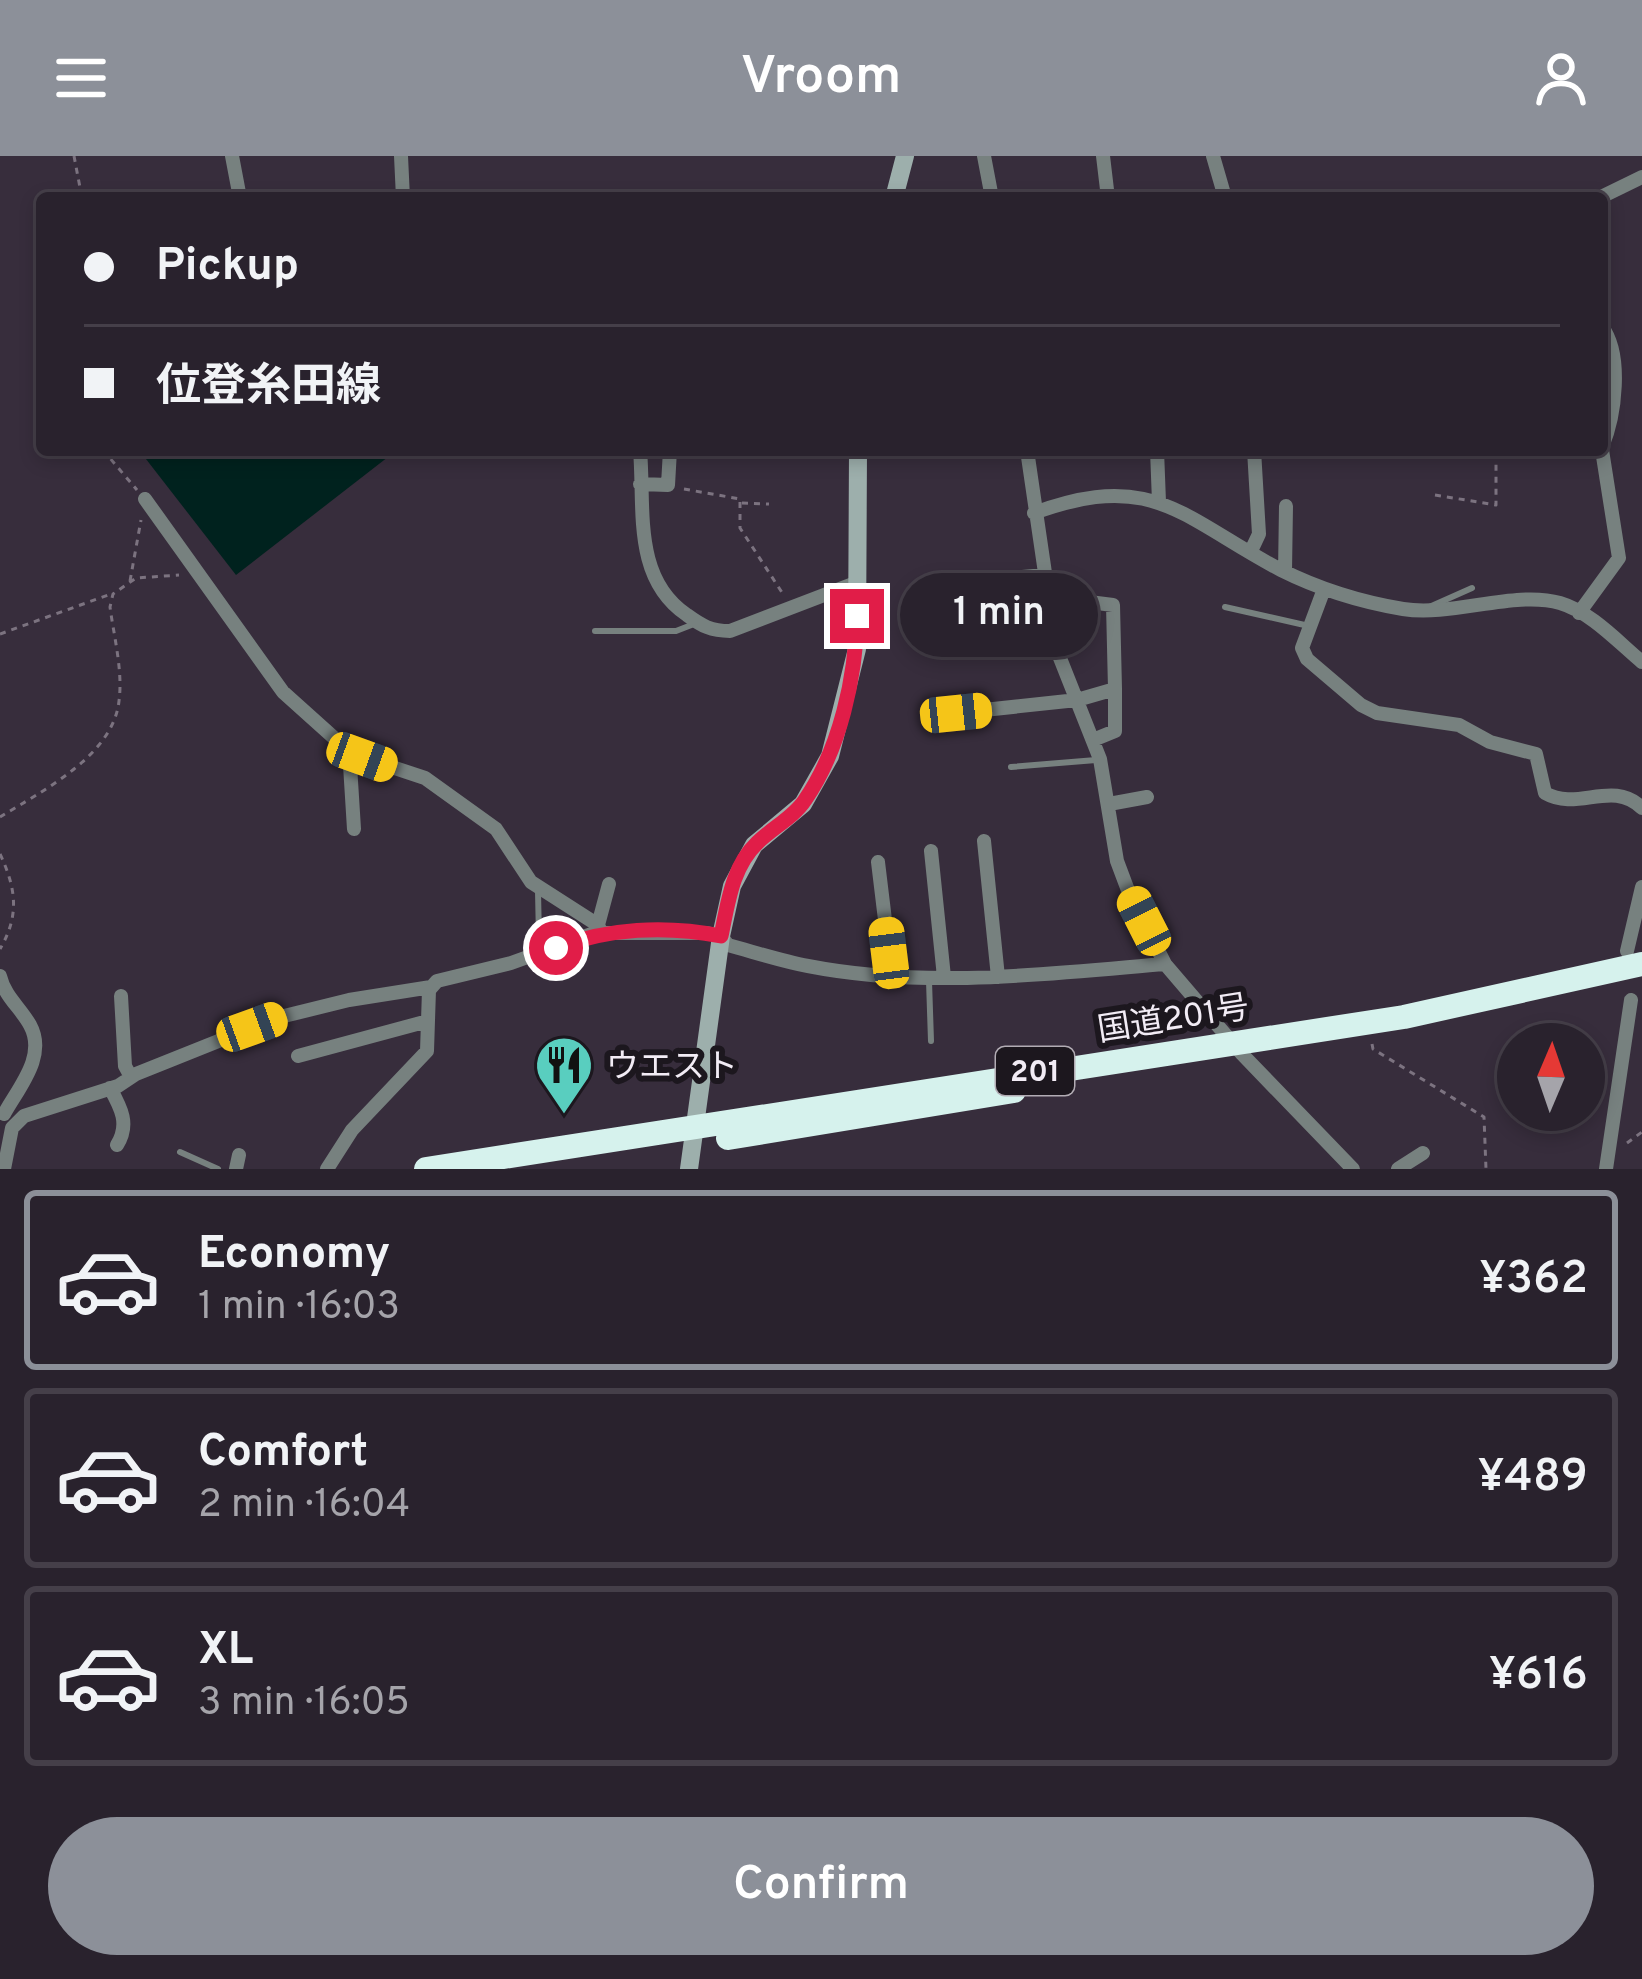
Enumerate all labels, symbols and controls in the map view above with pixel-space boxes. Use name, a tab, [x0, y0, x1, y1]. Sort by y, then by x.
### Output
text: Vroom	[740, 44, 902, 113]
icon: menu	[48, 45, 114, 111]
icon: person	[1528, 45, 1594, 111]
text: Pickup	[156, 239, 299, 296]
text: 位登糸田線	[156, 360, 381, 417]
callout: 1 min	[899, 574, 1097, 658]
route end	[830, 589, 884, 643]
text: 1 min	[953, 590, 1045, 639]
car	[918, 691, 994, 735]
car	[322, 728, 402, 786]
car	[1112, 881, 1176, 961]
car	[867, 915, 911, 991]
route start	[529, 921, 583, 975]
street label: 国道201号	[1095, 988, 1252, 1054]
car	[212, 998, 292, 1056]
north arrow	[1497, 1023, 1605, 1131]
map controls	[1497, 1023, 1605, 1131]
restaurant icon: ウエスト	[533, 1034, 595, 1116]
road number: 201	[996, 1047, 1074, 1095]
place label: ウエスト	[606, 1048, 738, 1090]
icon: car	[54, 1226, 162, 1334]
text: Economy	[198, 1227, 390, 1284]
text: ¥362	[1479, 1252, 1588, 1309]
text: 1 min · 16:03	[198, 1284, 400, 1333]
icon: car	[54, 1424, 162, 1532]
text: Comfort	[198, 1425, 368, 1482]
text: ¥489	[1478, 1450, 1588, 1507]
text: 2 min · 16:04	[198, 1482, 410, 1531]
icon: car	[54, 1622, 162, 1730]
text: XL	[198, 1623, 253, 1680]
text: ¥616	[1489, 1648, 1588, 1705]
text: 3 min · 16:05	[198, 1680, 410, 1729]
button: Confirm	[48, 1817, 1594, 1955]

